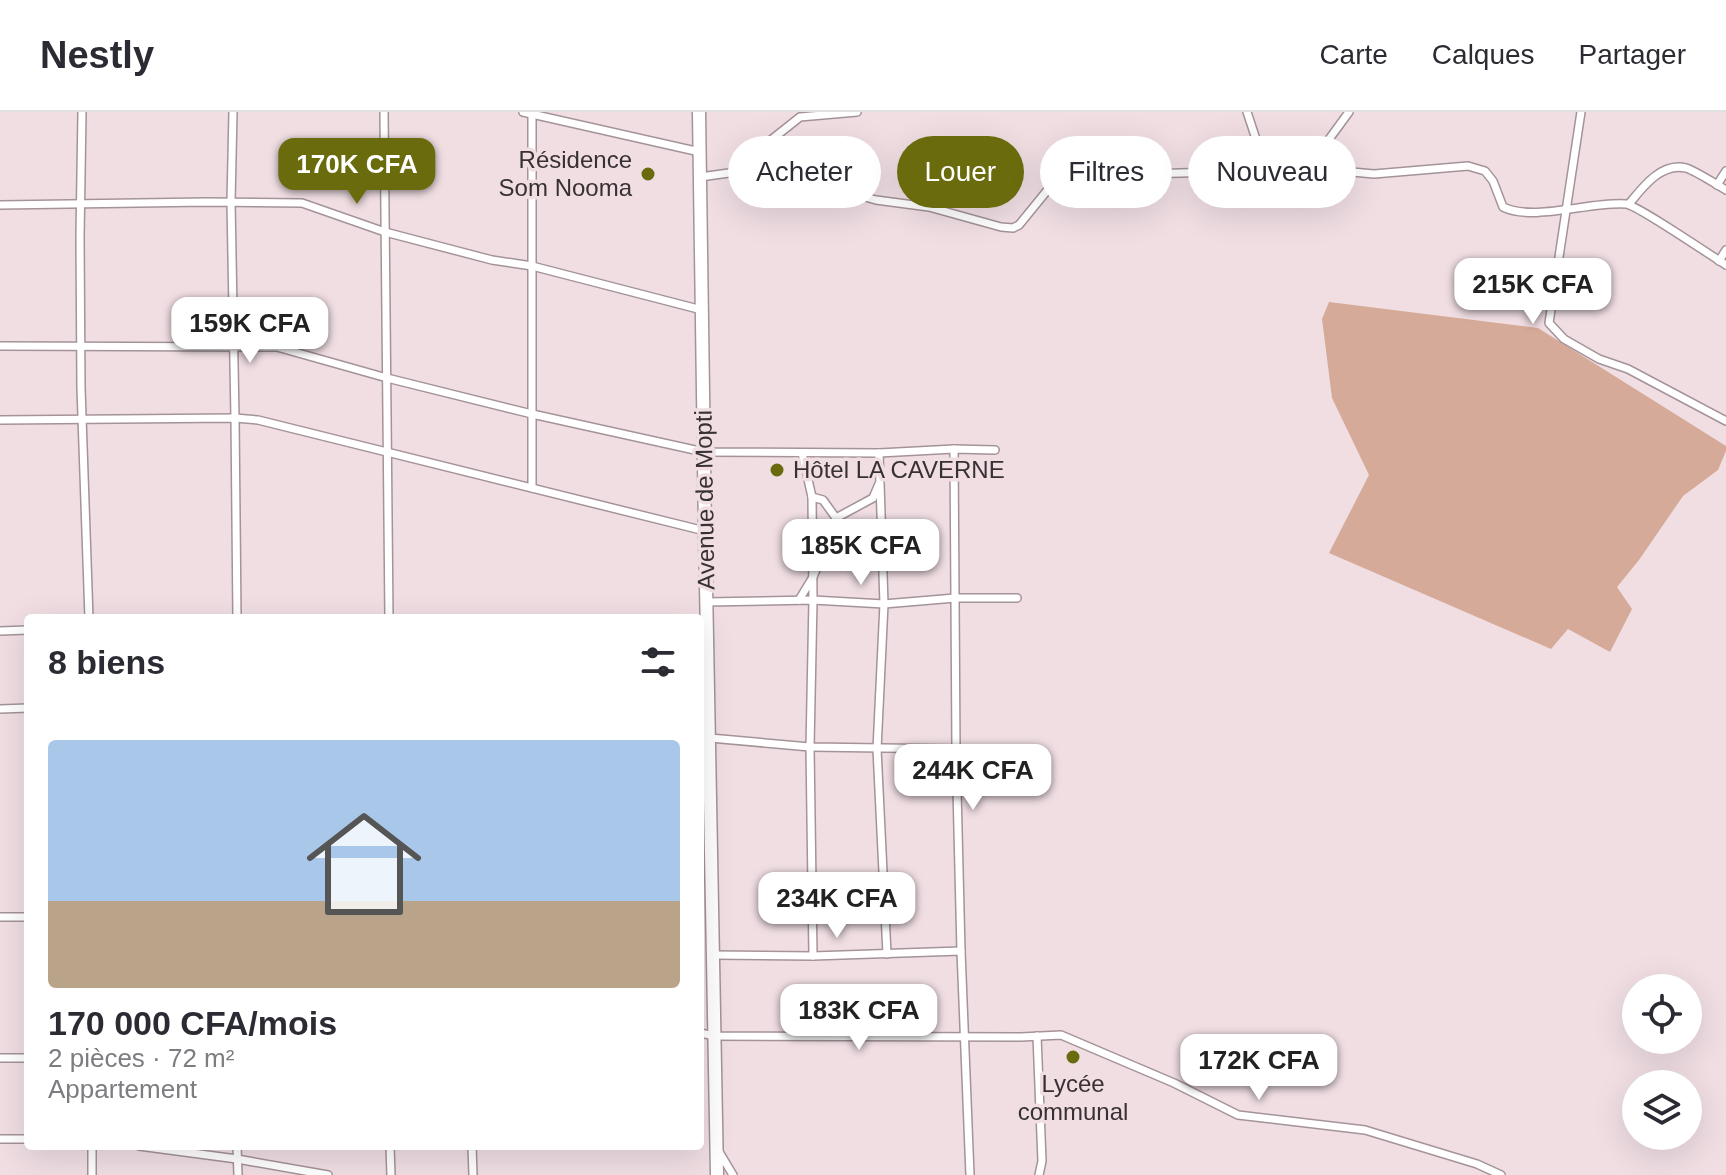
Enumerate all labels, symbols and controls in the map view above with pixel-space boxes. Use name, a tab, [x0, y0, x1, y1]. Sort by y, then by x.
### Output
text: Nestly	[40, 34, 154, 76]
text: Carte	[1319, 39, 1388, 70]
text: Calques	[1432, 39, 1535, 70]
text: Partager	[1579, 39, 1686, 70]
chip: Acheter	[728, 136, 881, 208]
chip: Louer	[897, 136, 1024, 208]
chip: Filtres	[1040, 136, 1172, 208]
chip: Nouveau	[1188, 136, 1356, 208]
pin: 170K CFA	[274, 138, 440, 206]
place label: Résidence Som Nooma	[499, 146, 633, 201]
text: 170K CFA	[296, 149, 418, 179]
marker: Résidence Som Nooma	[639, 165, 657, 183]
pin: 215K CFA	[1450, 258, 1616, 326]
text: 215K CFA	[1472, 269, 1594, 299]
pin: 159K CFA	[167, 297, 333, 365]
text: 159K CFA	[189, 308, 311, 338]
street label: Avenue de Mopti	[689, 410, 720, 590]
place label: Hôtel LA CAVERNE	[793, 456, 1005, 483]
marker: Hôtel LA CAVERNE	[768, 461, 786, 479]
pin: 185K CFA	[778, 519, 944, 587]
text: 185K CFA	[800, 530, 922, 560]
icon: filters	[636, 640, 680, 684]
text: 8 biens	[48, 643, 165, 681]
pin: 244K CFA	[890, 744, 1056, 812]
text: 244K CFA	[912, 755, 1034, 785]
icon: home	[292, 792, 436, 936]
pin: 234K CFA	[754, 872, 920, 940]
text: 234K CFA	[776, 883, 898, 913]
map controls	[1622, 974, 1702, 1150]
button: locate	[1622, 974, 1702, 1054]
pin: 183K CFA	[776, 984, 942, 1052]
text: 183K CFA	[798, 995, 920, 1025]
text: 170 000 CFA/mois	[48, 1004, 337, 1042]
pin: 172K CFA	[1176, 1034, 1342, 1102]
text: 2 pièces · 72 m²	[48, 1043, 234, 1073]
text: 172K CFA	[1198, 1045, 1320, 1075]
marker: Lycée communal	[1064, 1048, 1082, 1066]
place label: Lycée communal	[1018, 1070, 1128, 1125]
button: layers	[1622, 1070, 1702, 1150]
text: Appartement	[48, 1074, 197, 1104]

